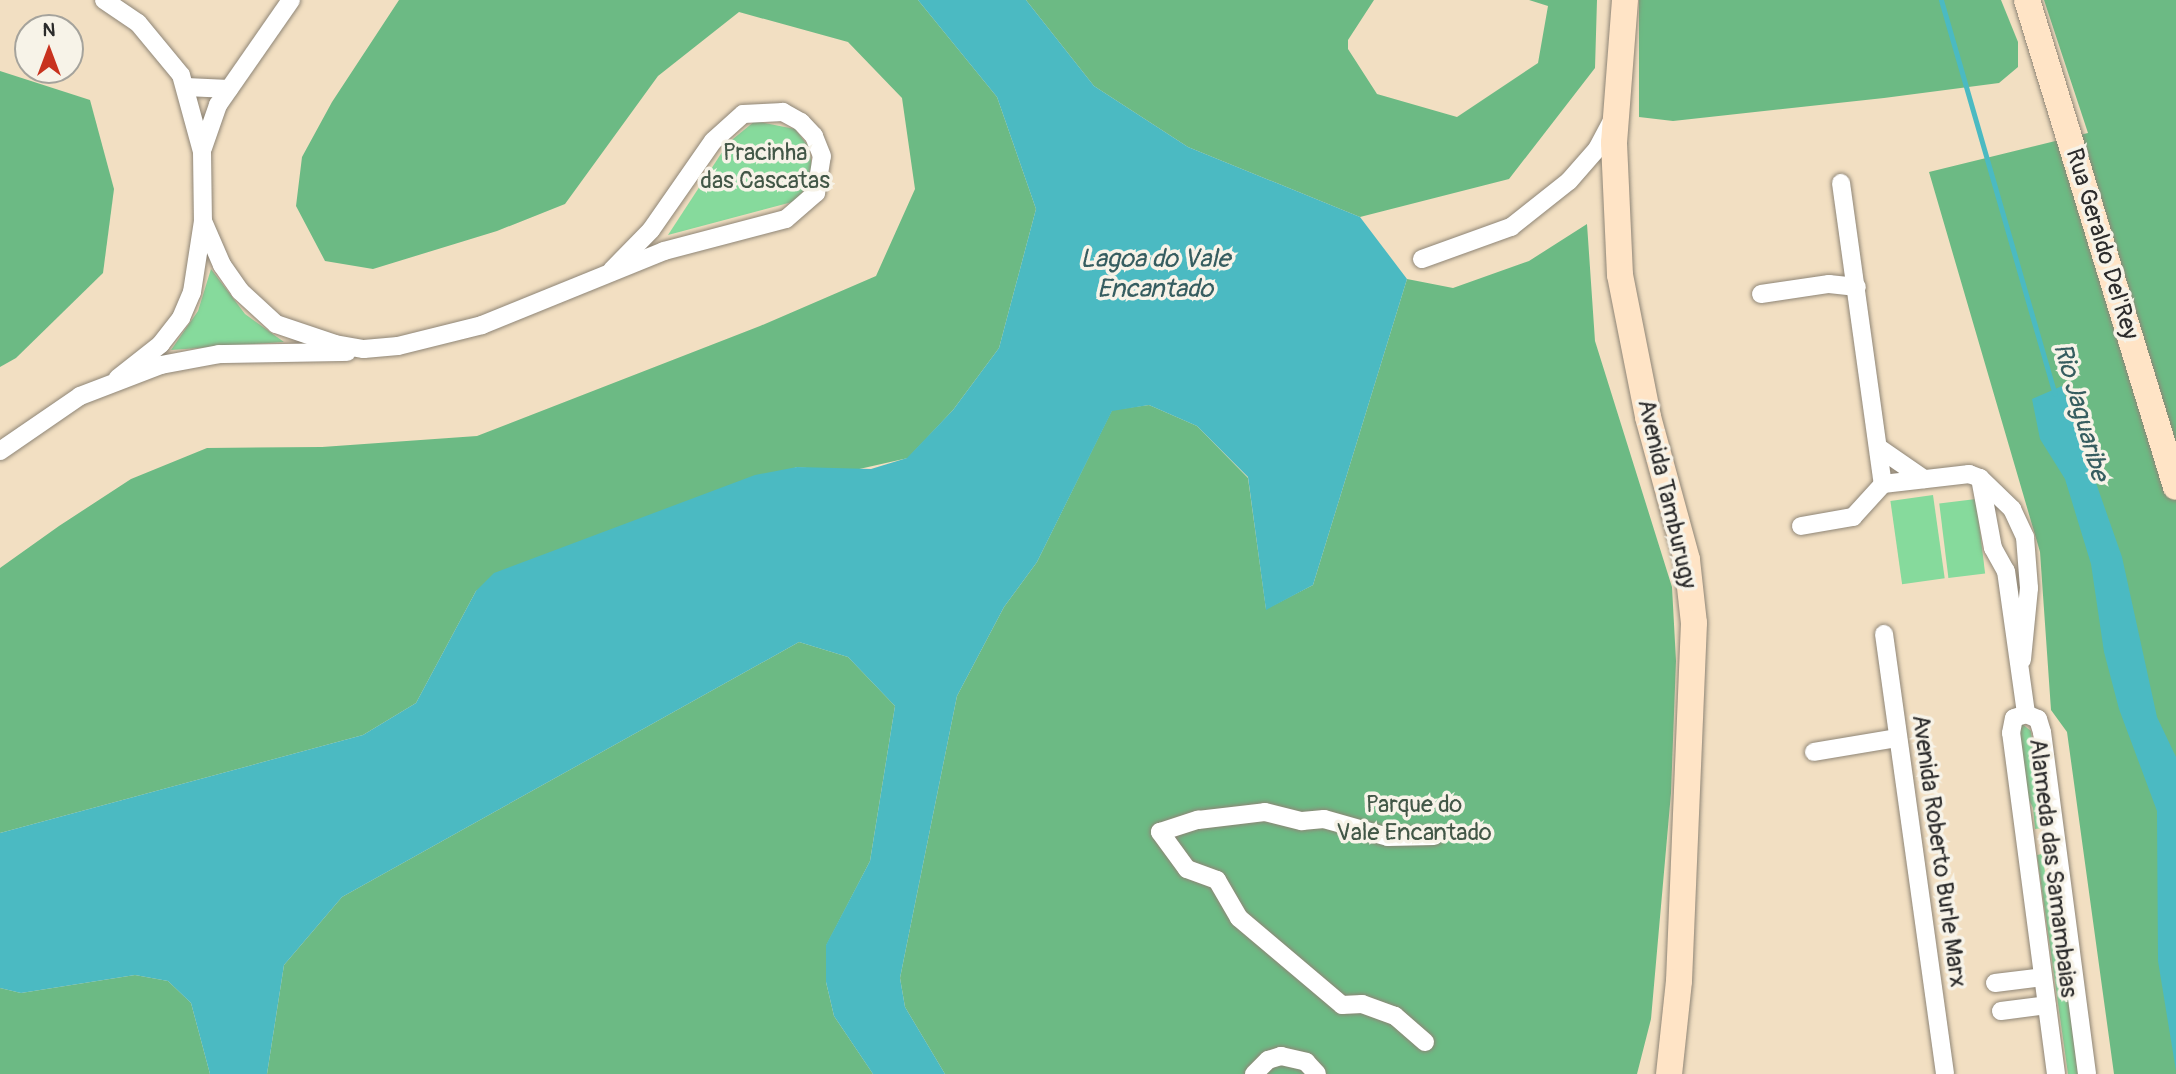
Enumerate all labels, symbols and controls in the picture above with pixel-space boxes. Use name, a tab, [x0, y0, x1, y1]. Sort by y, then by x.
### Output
north arrow	[14, 14, 84, 84]
text: N	[43, 18, 55, 42]
park label: Pracinha das Cascatas	[700, 139, 830, 195]
street label: Rua Geraldo Del'Rey	[2059, 145, 2145, 343]
water label: Lagoa do Vale Encantado	[1080, 244, 1230, 306]
water label: Rio Jaguaribe	[2045, 340, 2115, 484]
street label: Avenida Tamburugy	[1631, 397, 1703, 591]
street label: Avenida Roberto Burle Marx	[1906, 713, 1972, 989]
street label: Alameda das Samambaias	[2023, 737, 2083, 999]
park label: Parque do Vale Encantado	[1336, 791, 1492, 847]

